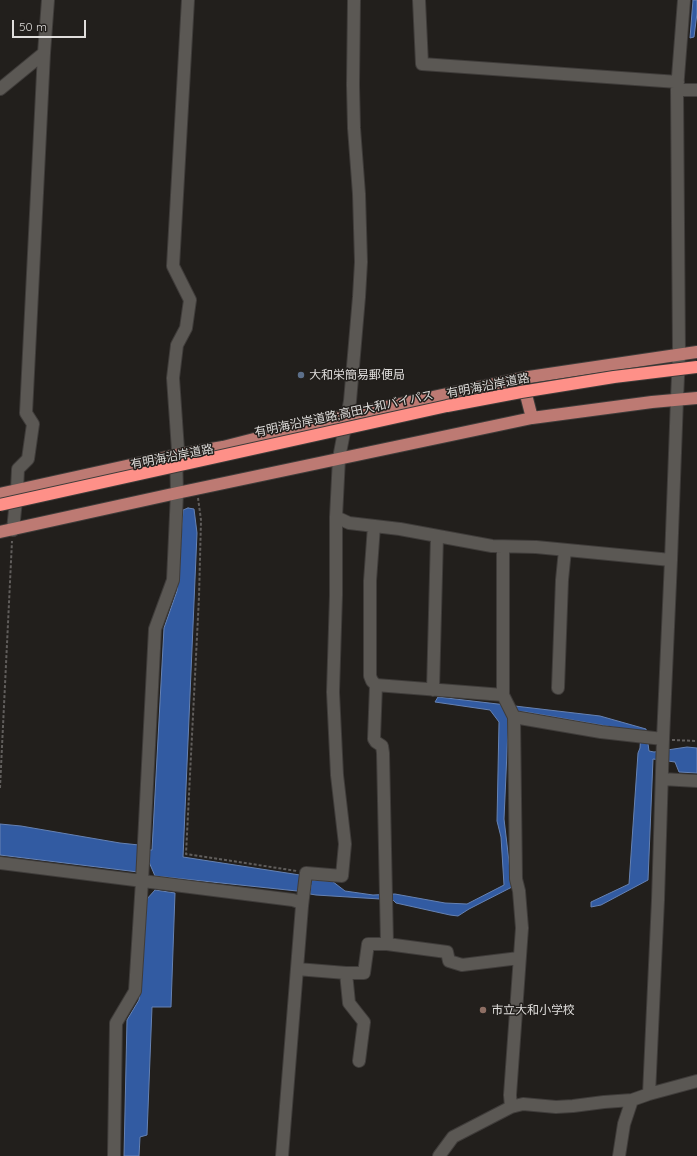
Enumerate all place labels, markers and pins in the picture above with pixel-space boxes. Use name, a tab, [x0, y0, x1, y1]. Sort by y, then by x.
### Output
place label: 大和栄簡易郵便局	[309, 368, 405, 382]
marker: 大和栄簡易郵便局	[296, 370, 306, 380]
place label: 市立大和小学校	[491, 1003, 575, 1017]
marker: 市立大和小学校	[478, 1005, 488, 1015]

